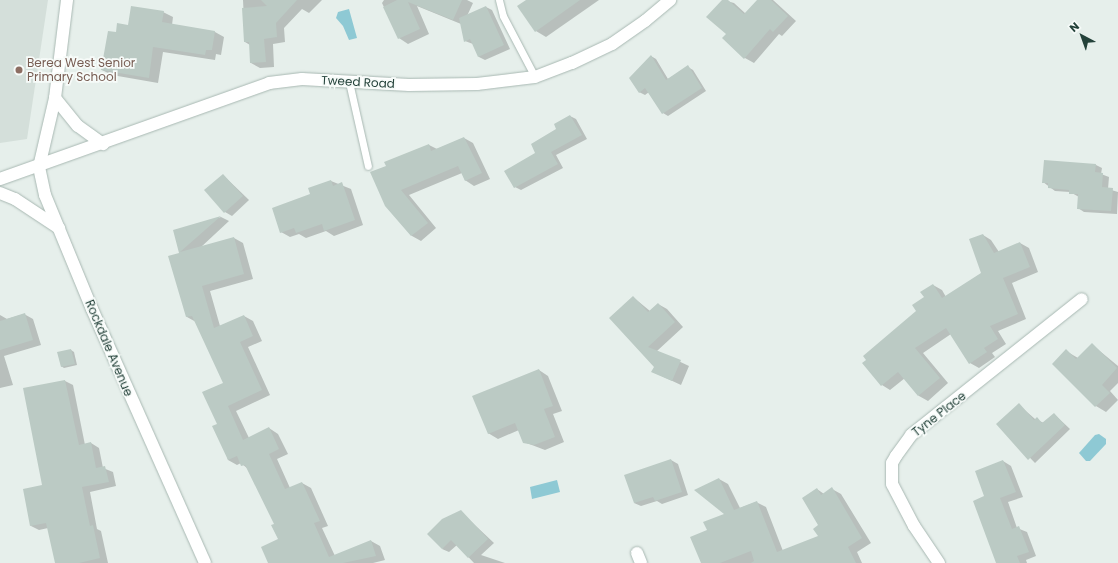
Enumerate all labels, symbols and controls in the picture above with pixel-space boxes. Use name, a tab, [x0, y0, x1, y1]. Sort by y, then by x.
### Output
north arrow	[1062, 16, 1102, 56]
text: N	[1066, 18, 1083, 36]
place label: Berea West Senior Primary School	[27, 56, 135, 84]
marker: Berea West Senior Primary School	[14, 65, 24, 75]
street label: Tweed Road	[321, 73, 395, 91]
street label: Rockdale Avenue	[82, 298, 136, 398]
street label: Tyne Place	[909, 389, 969, 439]

